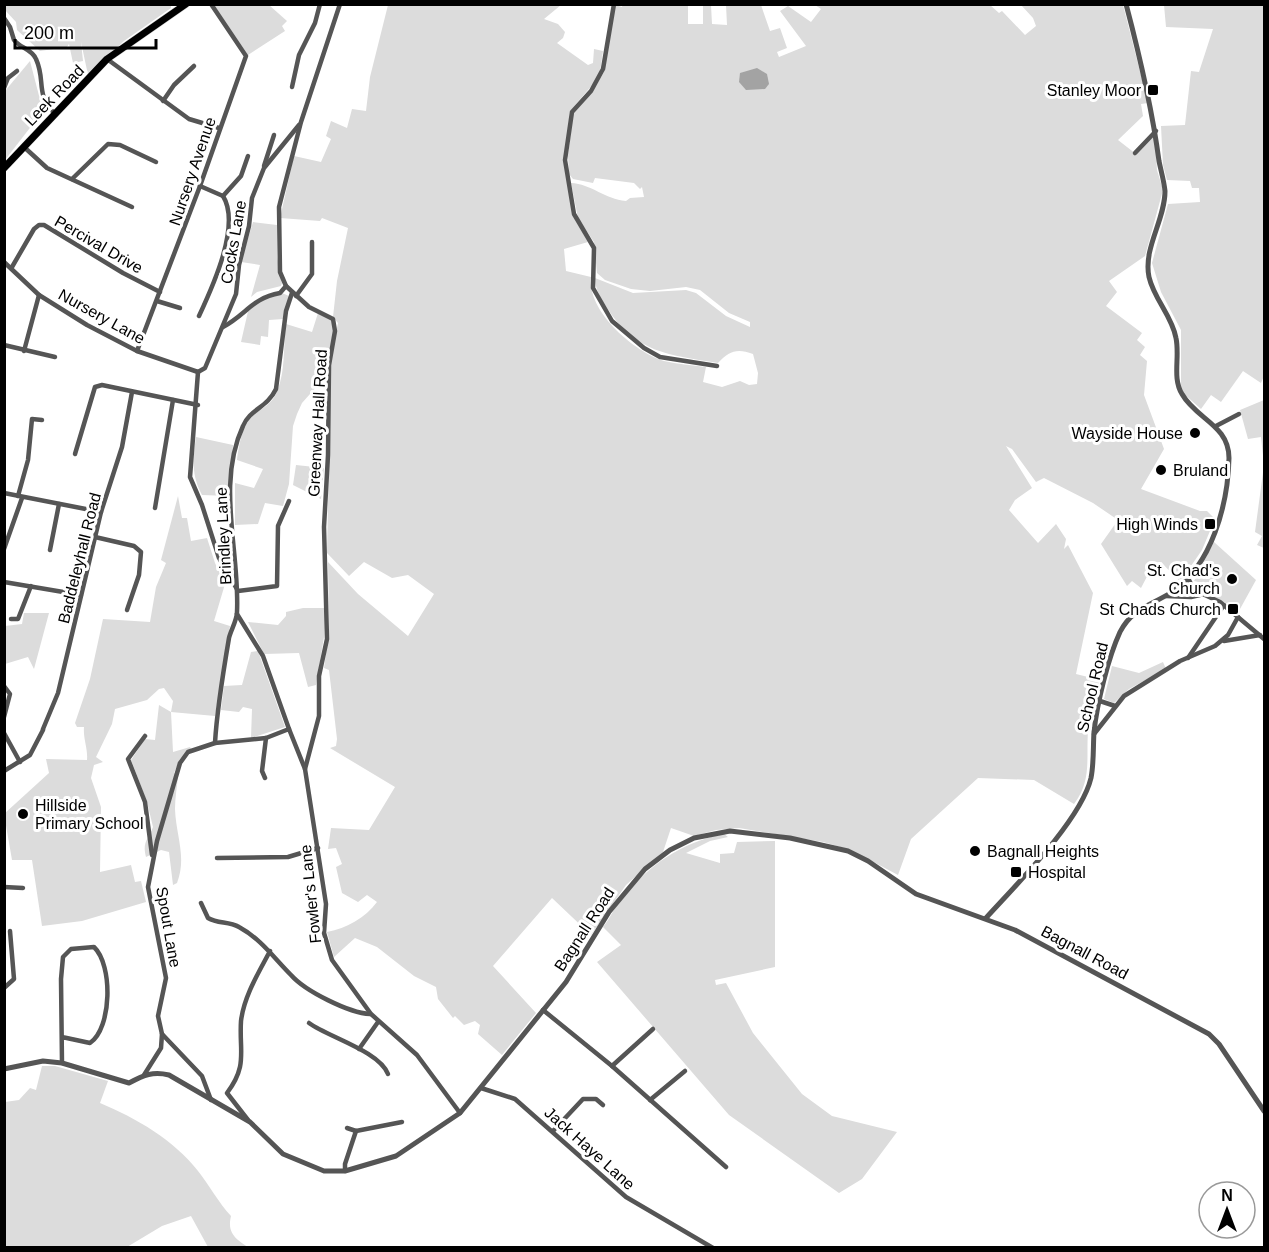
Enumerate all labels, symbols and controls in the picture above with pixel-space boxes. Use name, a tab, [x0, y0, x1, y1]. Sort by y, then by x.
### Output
scale bar	[15, 12, 156, 50]
text: 200 m	[24, 23, 74, 43]
street label: Leek Road	[21, 62, 87, 129]
place label: Stanley Moor	[1047, 82, 1142, 99]
marker: Stanley Moor	[1146, 83, 1160, 97]
street label: Nursery Avenue	[166, 115, 219, 228]
street label: Cocks Lane	[218, 199, 249, 285]
street label: Percival Drive	[52, 212, 146, 277]
street label: Nursery Lane	[56, 286, 148, 347]
street label: Greenway Hall Road	[305, 349, 330, 497]
place label: Wayside House	[1072, 425, 1183, 442]
marker: Wayside House	[1188, 426, 1202, 440]
place label: Bruland	[1173, 462, 1228, 479]
marker: Bruland	[1154, 463, 1168, 477]
street label: Brindley Lane	[212, 487, 235, 585]
street label: Baddeleyhall Road	[55, 491, 104, 625]
place label: High Winds	[1116, 516, 1198, 533]
marker: High Winds	[1203, 517, 1217, 531]
place label: St. Chad's Church	[1147, 562, 1220, 597]
marker: St. Chad's Church	[1225, 572, 1239, 586]
place label: St Chads Church	[1099, 601, 1221, 618]
marker: St Chads Church	[1226, 602, 1240, 616]
street label: School Road	[1074, 641, 1111, 734]
place label: Hillside Primary School	[35, 797, 143, 832]
marker: Hillside Primary School	[16, 807, 30, 821]
place label: Bagnall Heights	[987, 843, 1099, 860]
street label: Fowler's Lane	[297, 844, 324, 944]
marker: Bagnall Heights	[968, 844, 982, 858]
place label: Hospital	[1028, 864, 1086, 881]
marker: Hospital	[1009, 865, 1023, 879]
street label: Bagnall Road	[551, 884, 618, 974]
street label: Spout Lane	[153, 885, 184, 969]
street label: Bagnall Road	[1038, 922, 1131, 982]
street label: Jack Haye Lane	[541, 1104, 638, 1193]
north arrow	[1197, 1180, 1257, 1240]
text: N	[1221, 1187, 1233, 1204]

